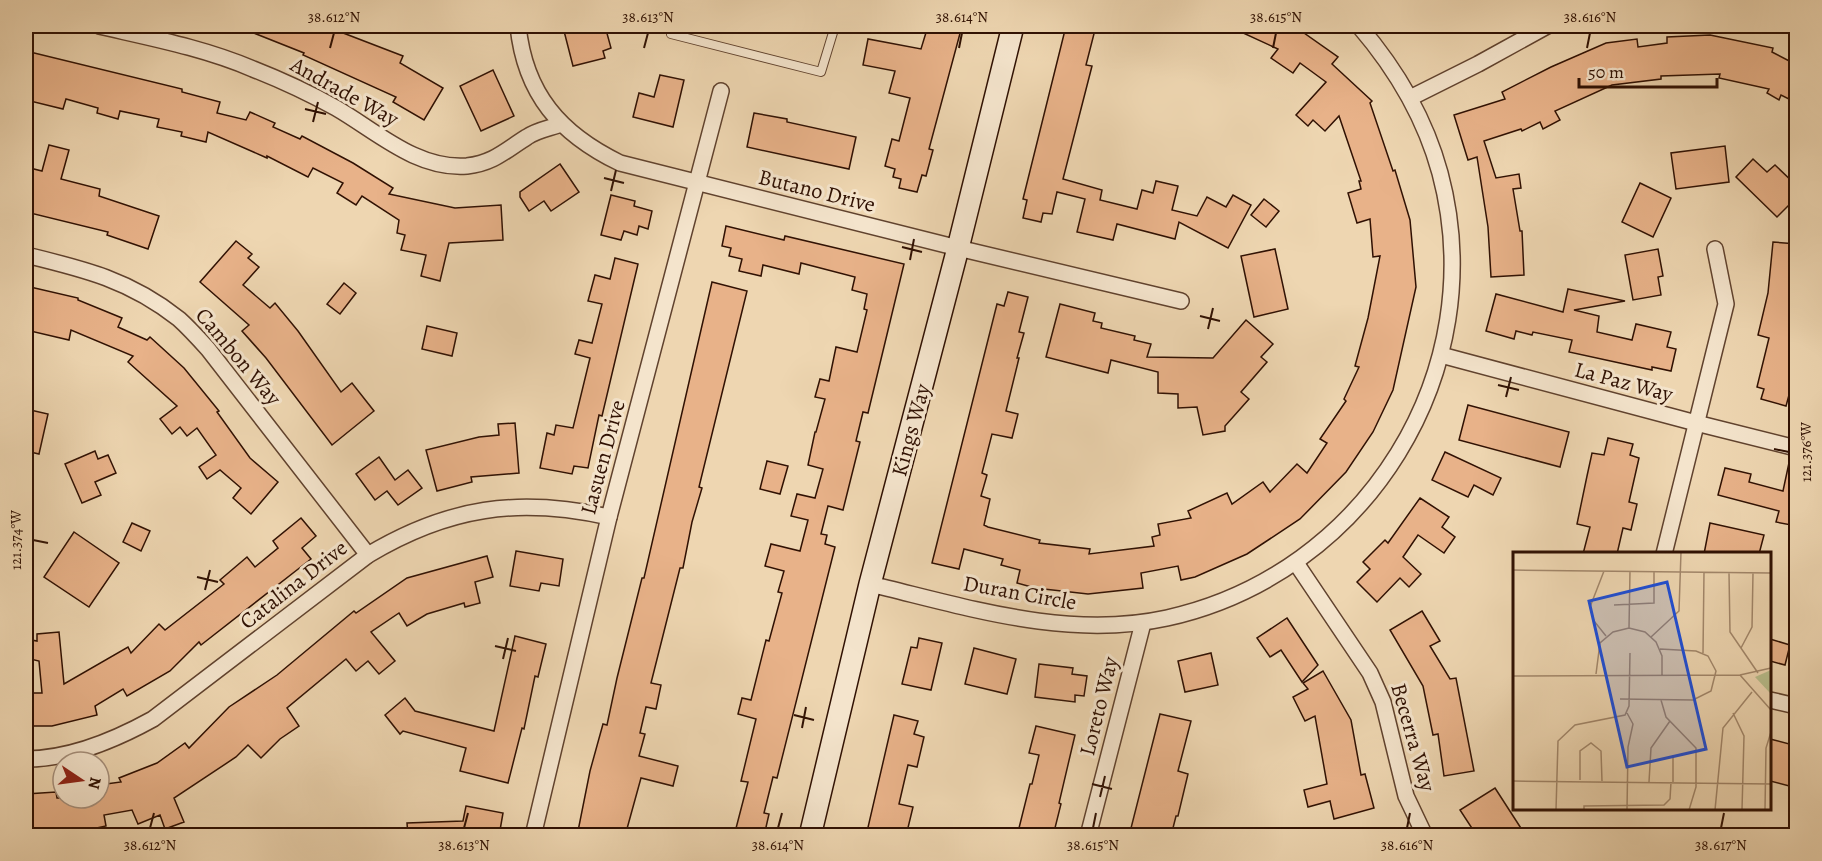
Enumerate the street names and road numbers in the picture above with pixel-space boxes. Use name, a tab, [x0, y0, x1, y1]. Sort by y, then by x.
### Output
street label: Andrade Way	[284, 49, 404, 134]
street label: Butano Drive	[755, 162, 878, 220]
street label: Cambon Way	[188, 301, 288, 412]
street label: La Paz Way	[1571, 354, 1676, 410]
street label: Kings Way	[884, 380, 938, 480]
street label: Lasuen Drive	[573, 396, 633, 518]
street label: Catalina Drive	[233, 533, 354, 636]
street label: Duran Circle	[961, 568, 1079, 618]
street label: Loreto Way	[1072, 653, 1126, 759]
street label: Becerra Way	[1383, 680, 1443, 795]

